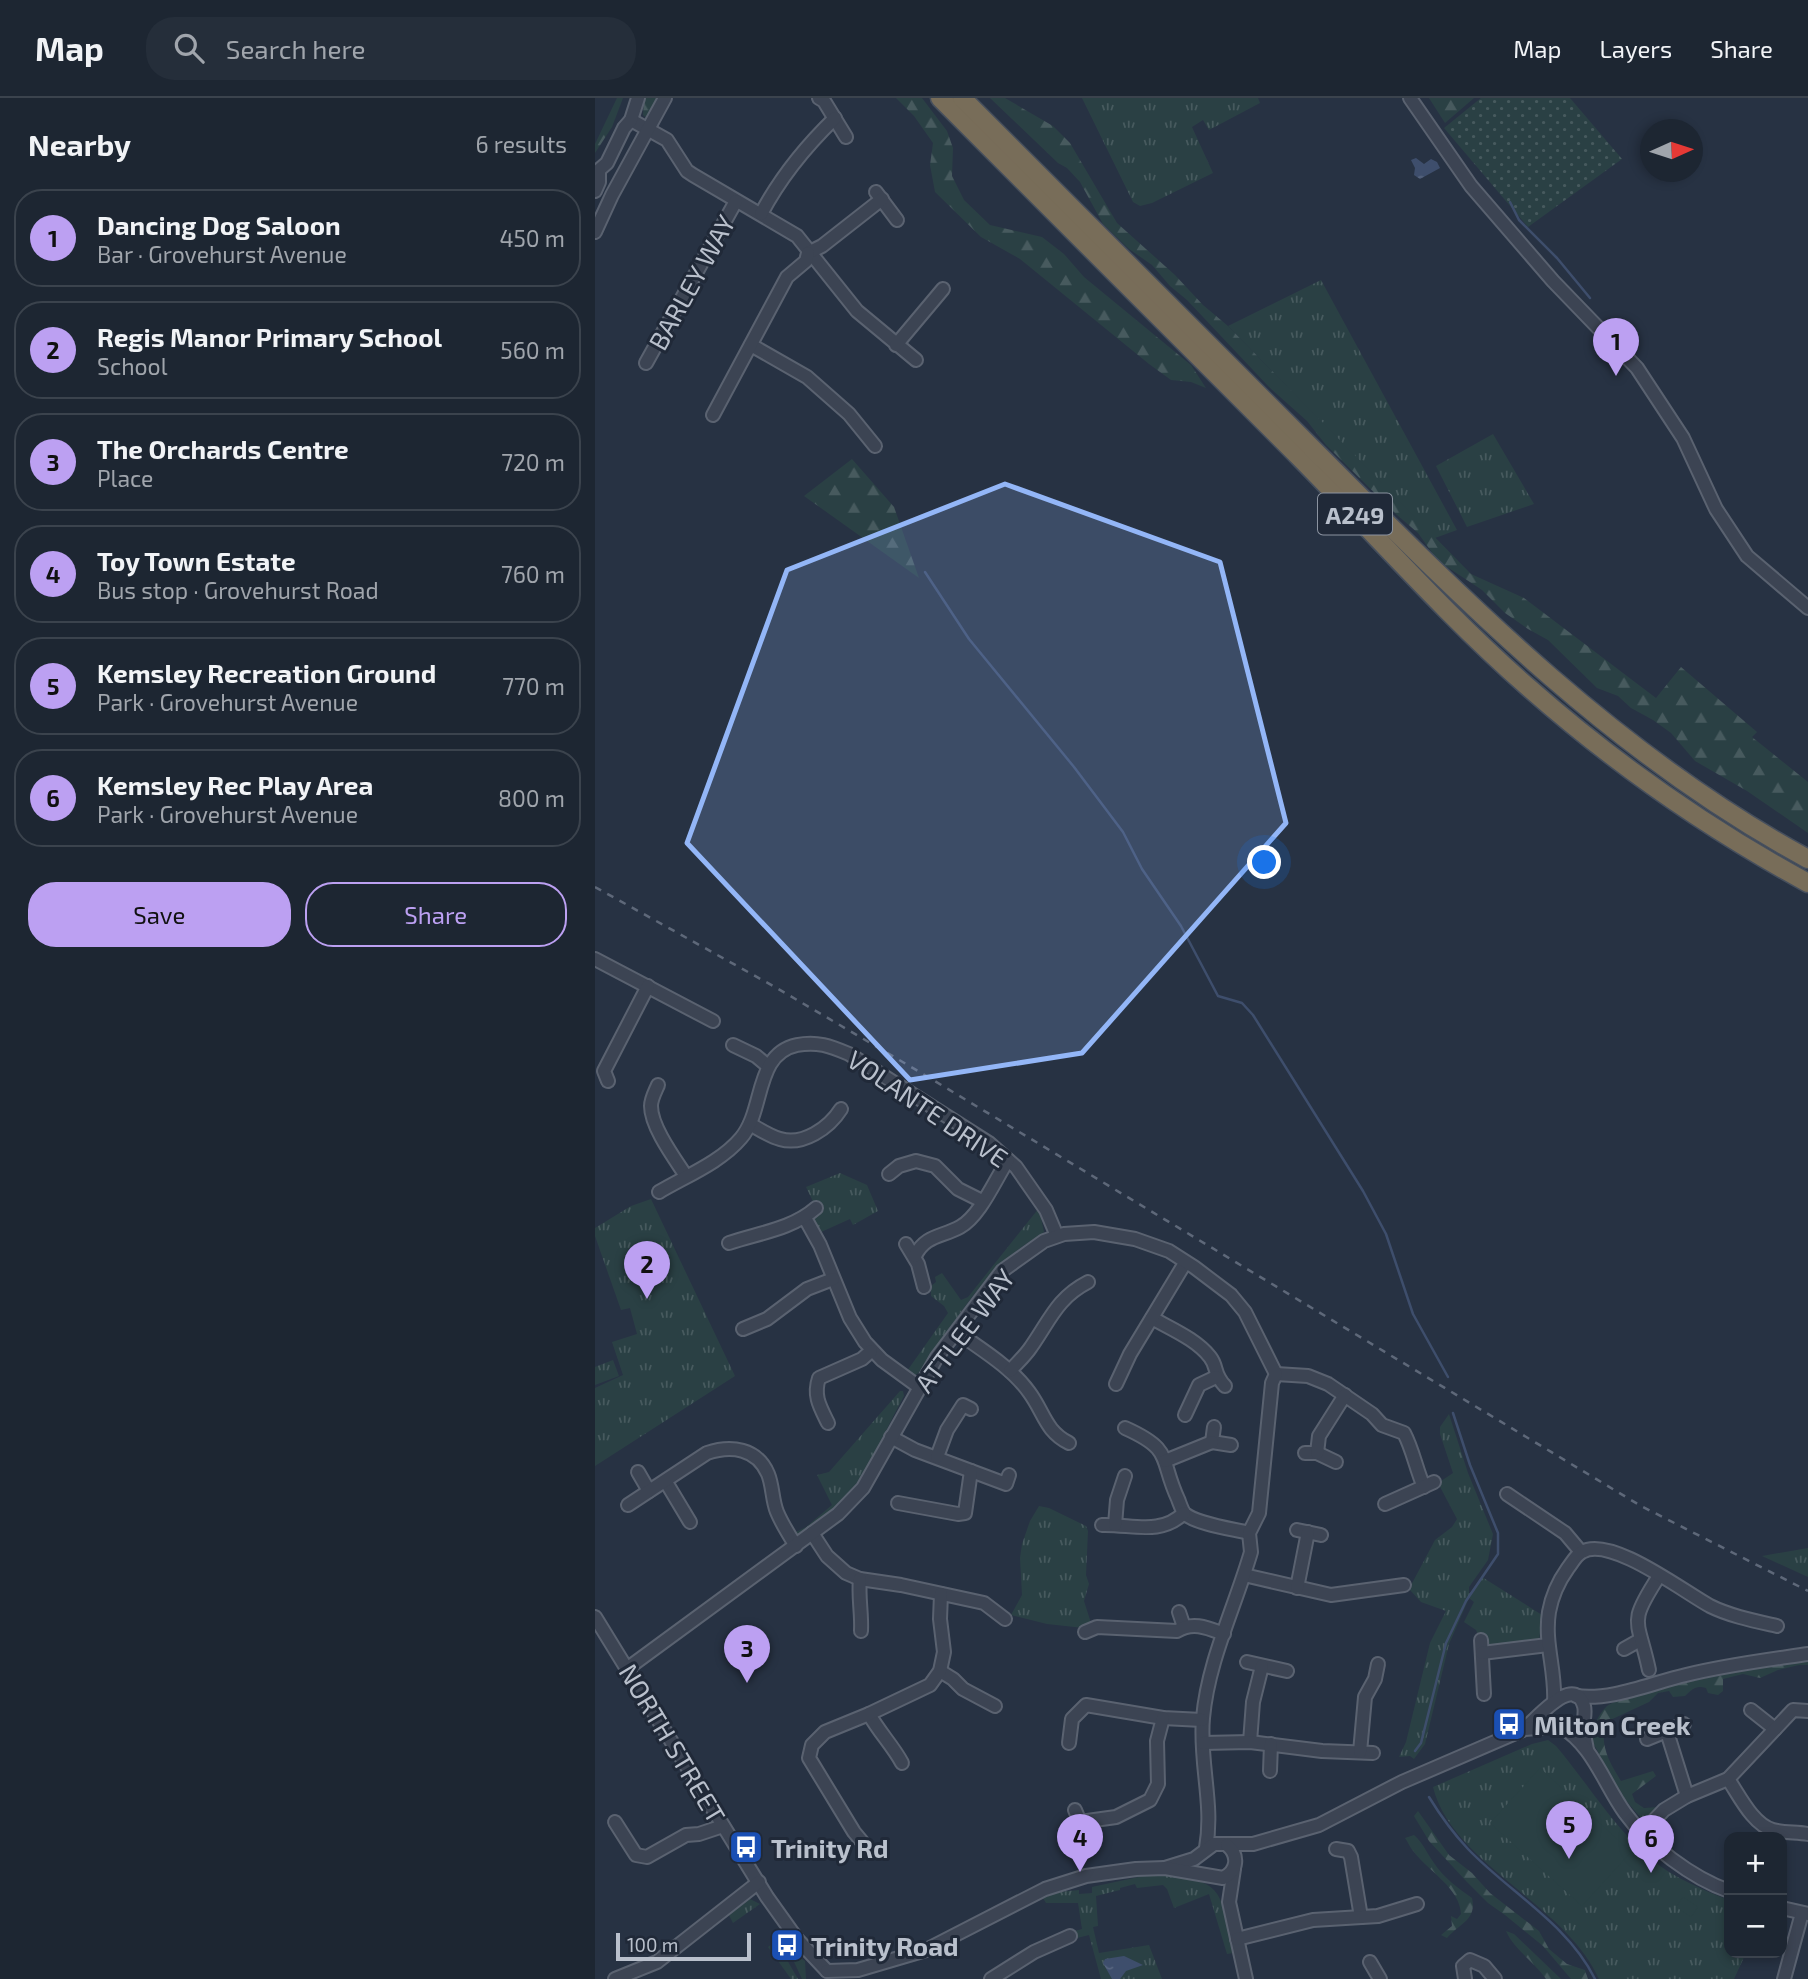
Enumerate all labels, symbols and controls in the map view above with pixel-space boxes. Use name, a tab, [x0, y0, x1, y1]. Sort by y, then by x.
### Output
search box	[146, 17, 636, 80]
text: Map	[35, 28, 104, 68]
icon: search	[170, 29, 208, 67]
text: Search here	[226, 33, 365, 64]
text: Map	[1513, 34, 1561, 63]
text: Layers	[1599, 34, 1672, 63]
text: Share	[1710, 34, 1773, 63]
north arrow	[1640, 119, 1703, 182]
text: Nearby	[28, 126, 131, 162]
text: 6 results	[476, 130, 567, 158]
text: Dancing Dog Saloon	[97, 209, 341, 240]
street label: BARLEY WAY	[641, 209, 741, 355]
text: 1	[48, 224, 58, 252]
text: 450 m	[499, 224, 565, 252]
text: Bar · Grovehurst Avenue	[97, 240, 347, 268]
pin: 1	[1593, 318, 1639, 376]
text: Regis Manor Primary School	[97, 321, 442, 352]
text: 2	[46, 336, 60, 364]
text: 560 m	[500, 336, 565, 364]
text: School	[97, 352, 167, 380]
text: The Orchards Centre	[97, 433, 349, 464]
text: 3	[46, 448, 60, 476]
text: 720 m	[501, 448, 565, 476]
text: Place	[97, 464, 153, 492]
road number: A249	[1318, 494, 1392, 534]
text: Toy Town Estate	[97, 545, 296, 576]
text: 4	[46, 560, 60, 588]
text: 760 m	[501, 560, 565, 588]
text: Bus stop · Grovehurst Road	[97, 576, 379, 604]
text: Kemsley Recreation Ground	[97, 657, 436, 688]
text: 5	[47, 672, 59, 700]
text: 770 m	[502, 672, 565, 700]
text: Park · Grovehurst Avenue	[97, 688, 358, 716]
text: Kemsley Rec Play Area	[97, 769, 373, 800]
text: 6	[46, 784, 60, 812]
text: 800 m	[498, 784, 565, 812]
text: Park · Grovehurst Avenue	[97, 800, 358, 828]
your location	[1247, 845, 1281, 879]
button: Save	[28, 882, 291, 947]
button: Share	[305, 882, 567, 947]
street label: VOLANTE DRIVE	[842, 1043, 1014, 1173]
pin: 2	[624, 1241, 670, 1299]
street label: ATTLEE WAY	[908, 1262, 1021, 1398]
pin: 3	[724, 1625, 770, 1683]
street label: NORTH STREET	[613, 1658, 733, 1828]
bus stop icon: Milton Creek	[1490, 1705, 1528, 1743]
place label: Milton Creek	[1534, 1709, 1691, 1740]
pin: 5	[1546, 1801, 1592, 1859]
pin: 4	[1057, 1814, 1103, 1872]
pin: 6	[1628, 1815, 1674, 1873]
bus stop icon: Trinity Rd	[727, 1828, 765, 1866]
place label: Trinity Rd	[771, 1832, 888, 1864]
map controls	[1724, 1832, 1787, 1958]
button: +	[1724, 1832, 1787, 1895]
button: −	[1724, 1895, 1787, 1958]
bus stop icon: Trinity Road	[768, 1926, 806, 1964]
scale bar	[616, 1930, 751, 1962]
place label: Trinity Road	[811, 1930, 959, 1962]
text: 100 m	[627, 1933, 678, 1956]

